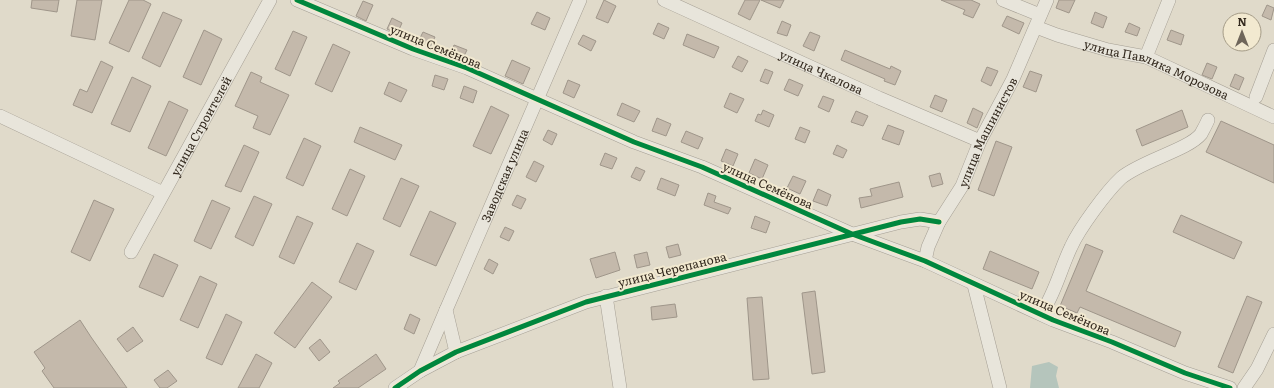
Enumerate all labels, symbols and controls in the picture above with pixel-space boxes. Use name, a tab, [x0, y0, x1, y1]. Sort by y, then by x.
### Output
north arrow	[1222, 12, 1262, 52]
text: N	[1237, 13, 1247, 29]
street label: улица Семёнова	[387, 19, 485, 73]
street label: улица Павлика Морозова	[1082, 34, 1232, 104]
street label: улица Чкалова	[777, 45, 867, 99]
street label: улица Строителей	[166, 73, 235, 179]
street label: улица Машинистов	[953, 73, 1022, 190]
street label: Заводская улица	[476, 125, 533, 225]
street label: улица Семёнова	[720, 157, 817, 213]
street label: улица Черепанова	[616, 247, 729, 291]
street label: улица Семёнова	[1017, 285, 1114, 340]

